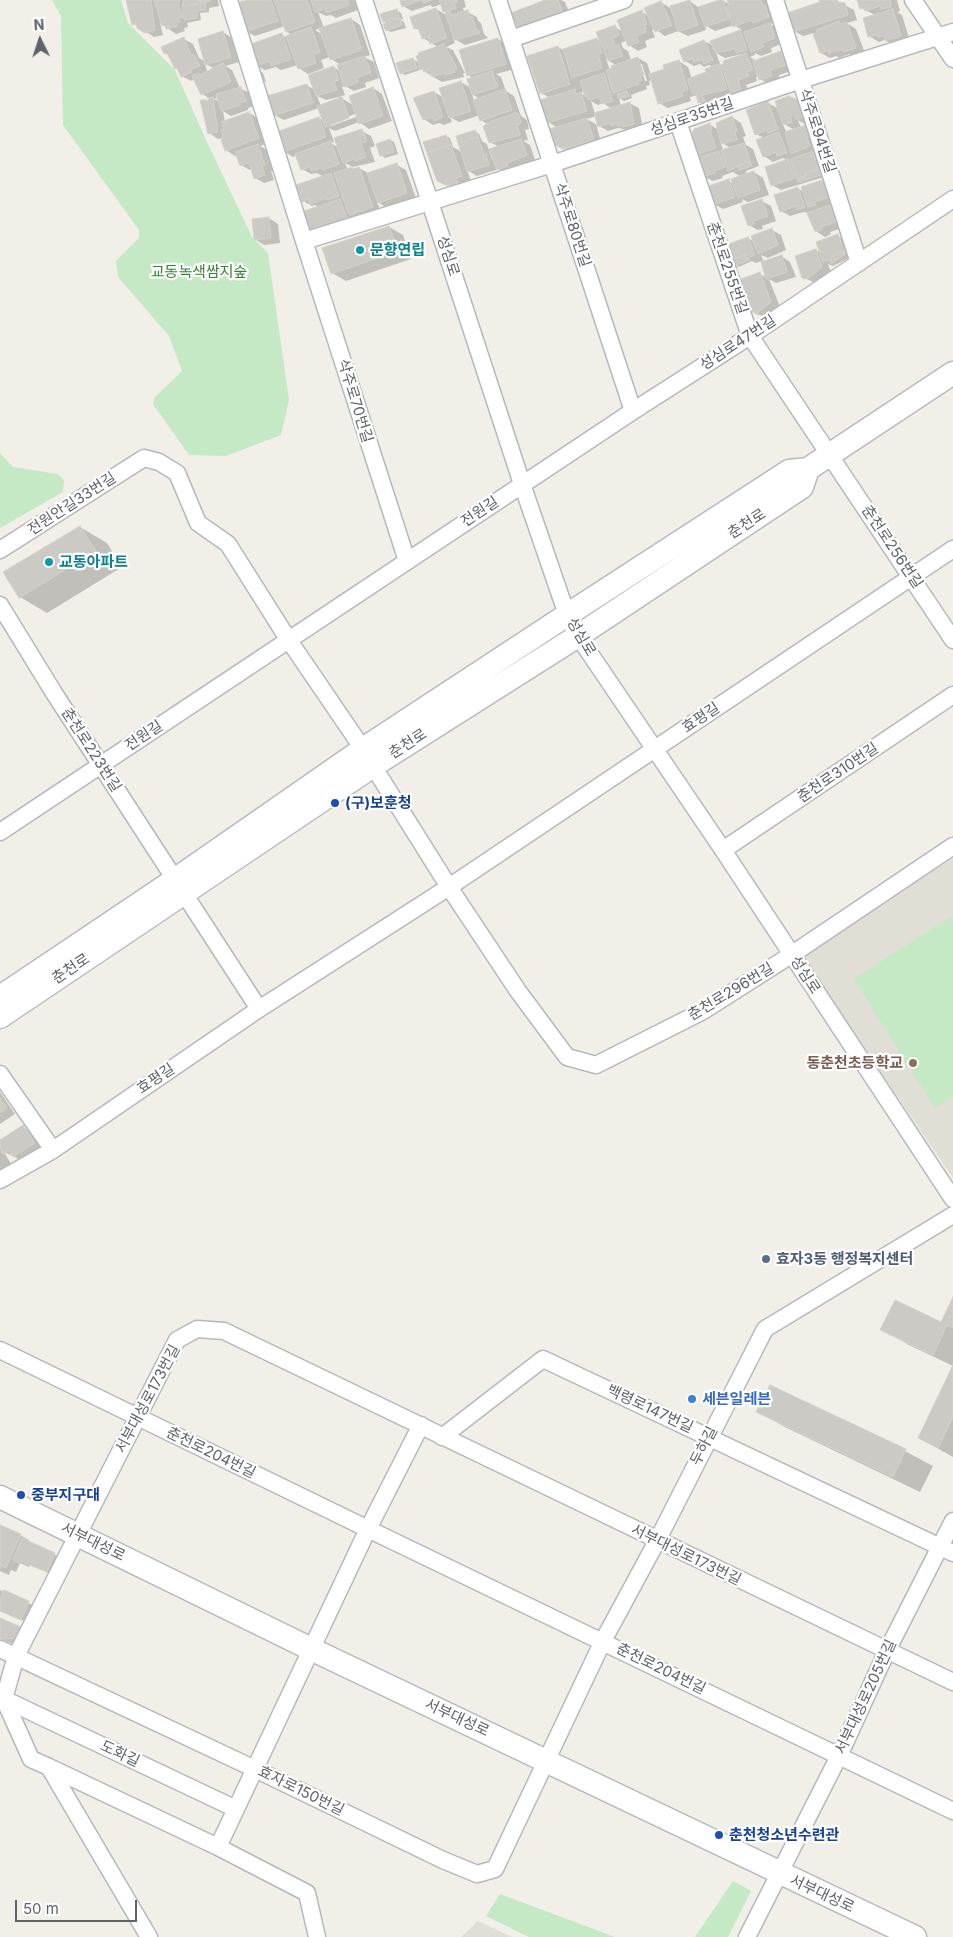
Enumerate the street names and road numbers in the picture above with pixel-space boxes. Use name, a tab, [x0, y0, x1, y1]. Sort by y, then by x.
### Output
street label: 삭주로94번길	[795, 86, 839, 176]
street label: 성심로35번길	[648, 94, 736, 140]
street label: 삭주로80번길	[550, 180, 594, 270]
street label: 춘천로255번길	[703, 220, 751, 316]
street label: 성심로	[433, 234, 463, 278]
street label: 성심로47번길	[697, 312, 779, 374]
street label: 삭주로70번길	[334, 357, 376, 445]
street label: 전원안길33번길	[25, 469, 119, 539]
street label: 전원길	[458, 493, 502, 531]
street label: 춘천로256번길	[858, 502, 926, 592]
street label: 춘천로	[725, 505, 769, 543]
street label: 성심로	[563, 615, 599, 659]
street label: 효평길	[679, 699, 723, 737]
street label: 춘천로223번길	[57, 705, 125, 795]
street label: 전원길	[122, 717, 166, 755]
street label: 춘천로	[386, 725, 430, 763]
street label: 춘천로310번길	[794, 739, 882, 807]
street label: 춘천로	[49, 950, 93, 988]
street label: 성심로	[786, 953, 824, 997]
street label: 춘천로296번길	[685, 959, 777, 1025]
street label: 효평길	[134, 1060, 178, 1098]
street label: 서부대성로173번길	[112, 1342, 184, 1456]
street label: 백령로147번길	[604, 1381, 696, 1437]
street label: 두하길	[687, 1423, 721, 1469]
street label: 춘천로204번길	[163, 1424, 259, 1482]
street label: 서부대성로	[58, 1519, 128, 1565]
street label: 서부대성로173번길	[628, 1521, 744, 1589]
street label: 서부대성로205번길	[832, 1637, 900, 1757]
street label: 춘천로204번길	[613, 1640, 709, 1698]
street label: 서부대성로	[422, 1695, 492, 1741]
street label: 도화길	[97, 1737, 143, 1771]
street label: 효자로150번길	[255, 1762, 347, 1820]
street label: 서부대성로	[787, 1871, 857, 1917]

